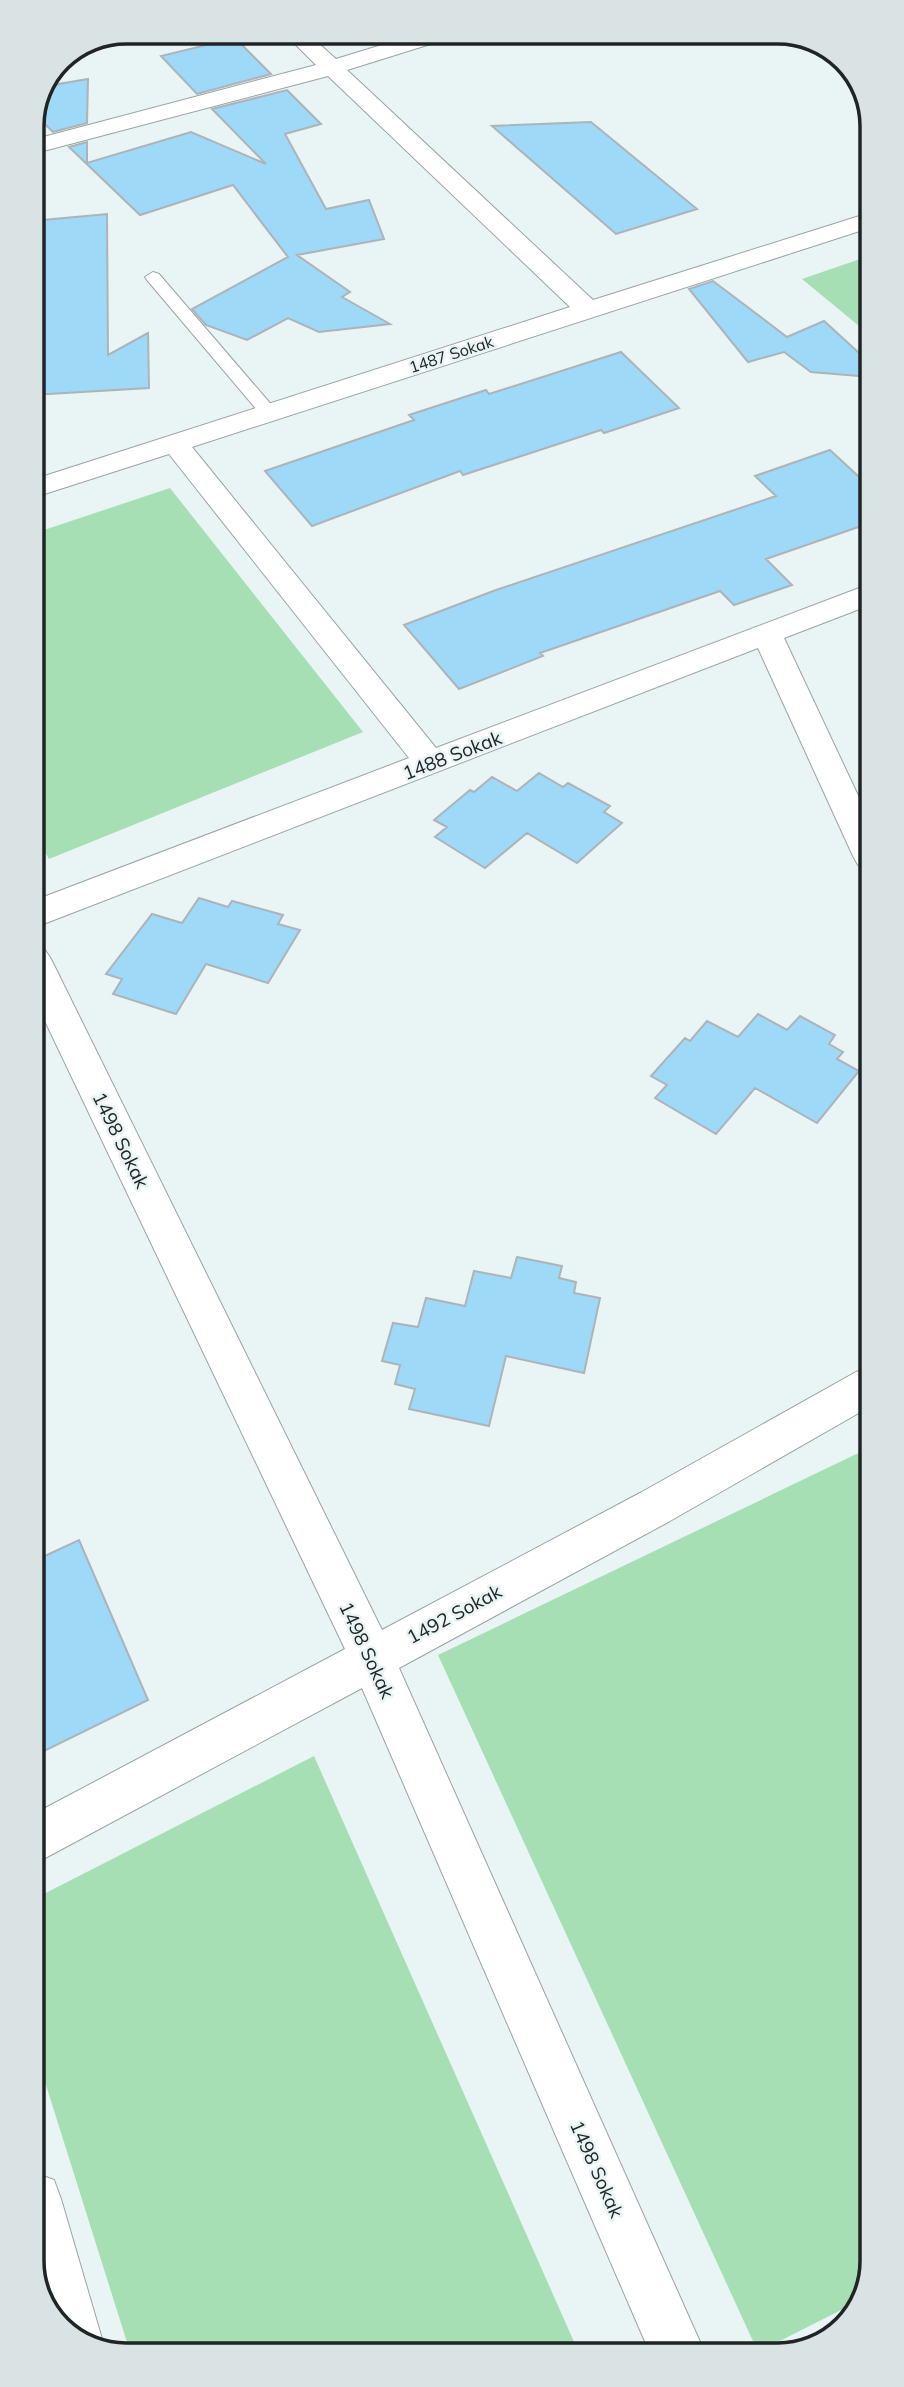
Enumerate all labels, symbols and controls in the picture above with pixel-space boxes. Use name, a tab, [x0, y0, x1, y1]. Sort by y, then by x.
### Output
street label: 1487 Sokak	[406, 331, 497, 377]
street label: 1488 Sokak	[399, 725, 505, 785]
street label: 1498 Sokak	[87, 1088, 155, 1192]
street label: 1492 Sokak	[402, 1579, 506, 1649]
street label: 1498 Sokak	[334, 1598, 400, 1702]
street label: 1498 Sokak	[565, 2117, 629, 2222]

